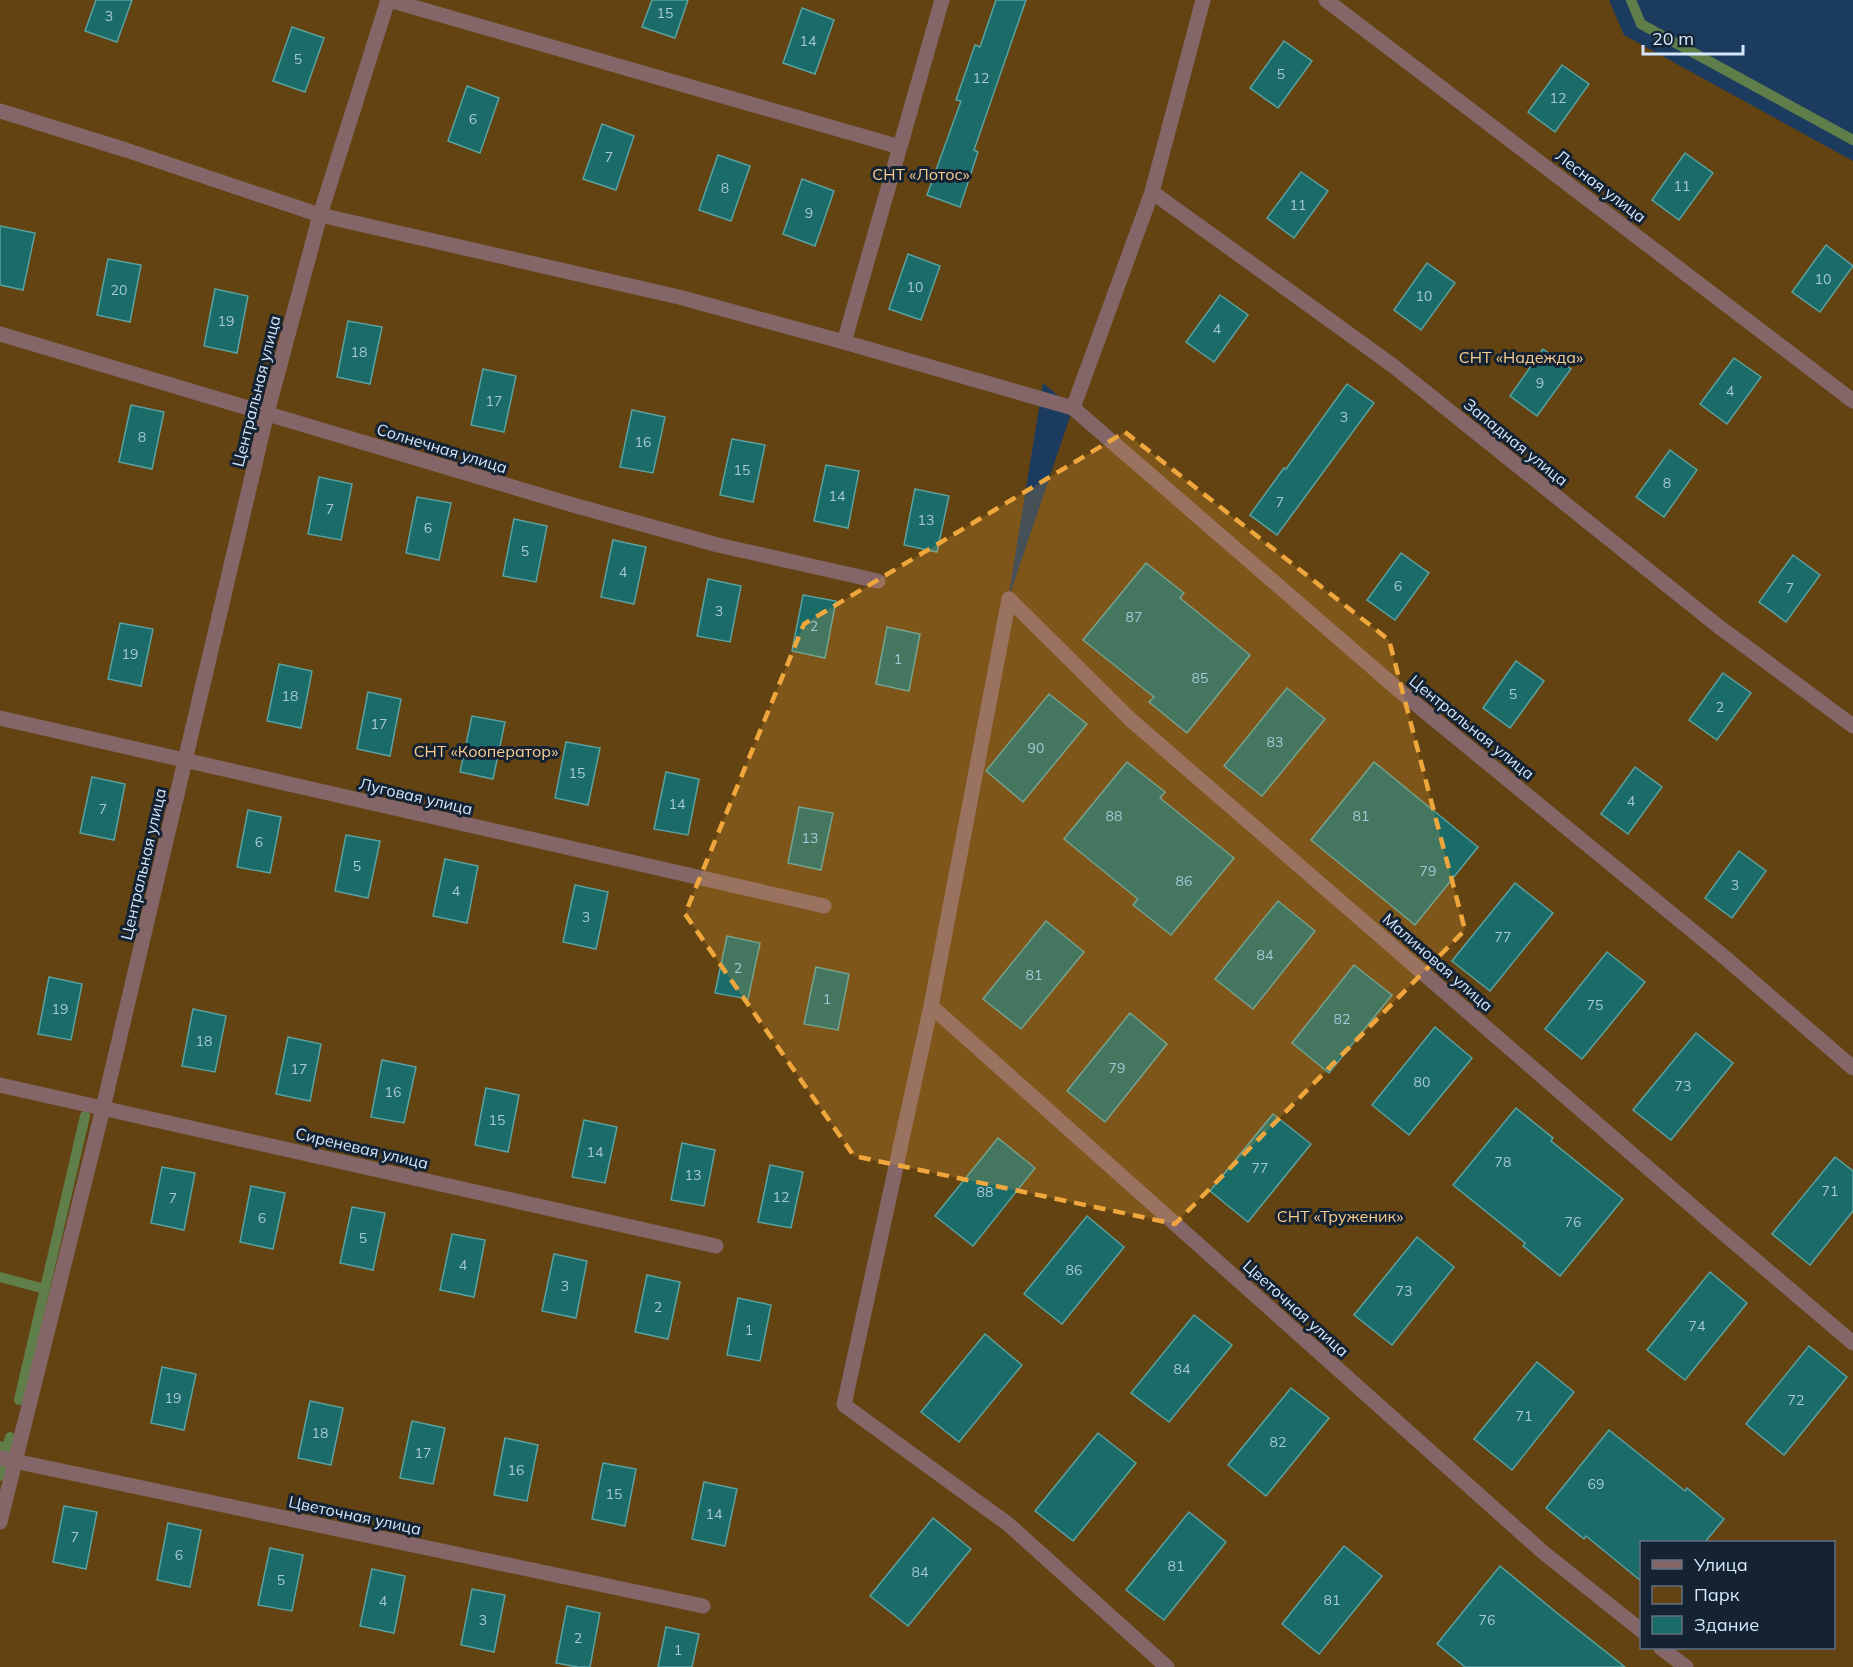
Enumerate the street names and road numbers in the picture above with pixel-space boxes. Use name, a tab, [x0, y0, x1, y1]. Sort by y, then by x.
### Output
street label: Лесная улица	[1552, 145, 1650, 227]
street label: Центральная улица	[228, 313, 284, 469]
street label: Западная улица	[1460, 394, 1572, 490]
street label: Солнечная улица	[374, 419, 510, 477]
street label: Центральная улица	[1405, 670, 1539, 784]
street label: Луговая улица	[357, 773, 475, 819]
street label: Центральная улица	[116, 786, 170, 942]
street label: Малиновая улица	[1379, 909, 1497, 1015]
street label: Сиреневая улица	[294, 1123, 430, 1173]
street label: Цветочная улица	[1239, 1255, 1353, 1361]
street label: Цветочная улица	[287, 1491, 423, 1539]

